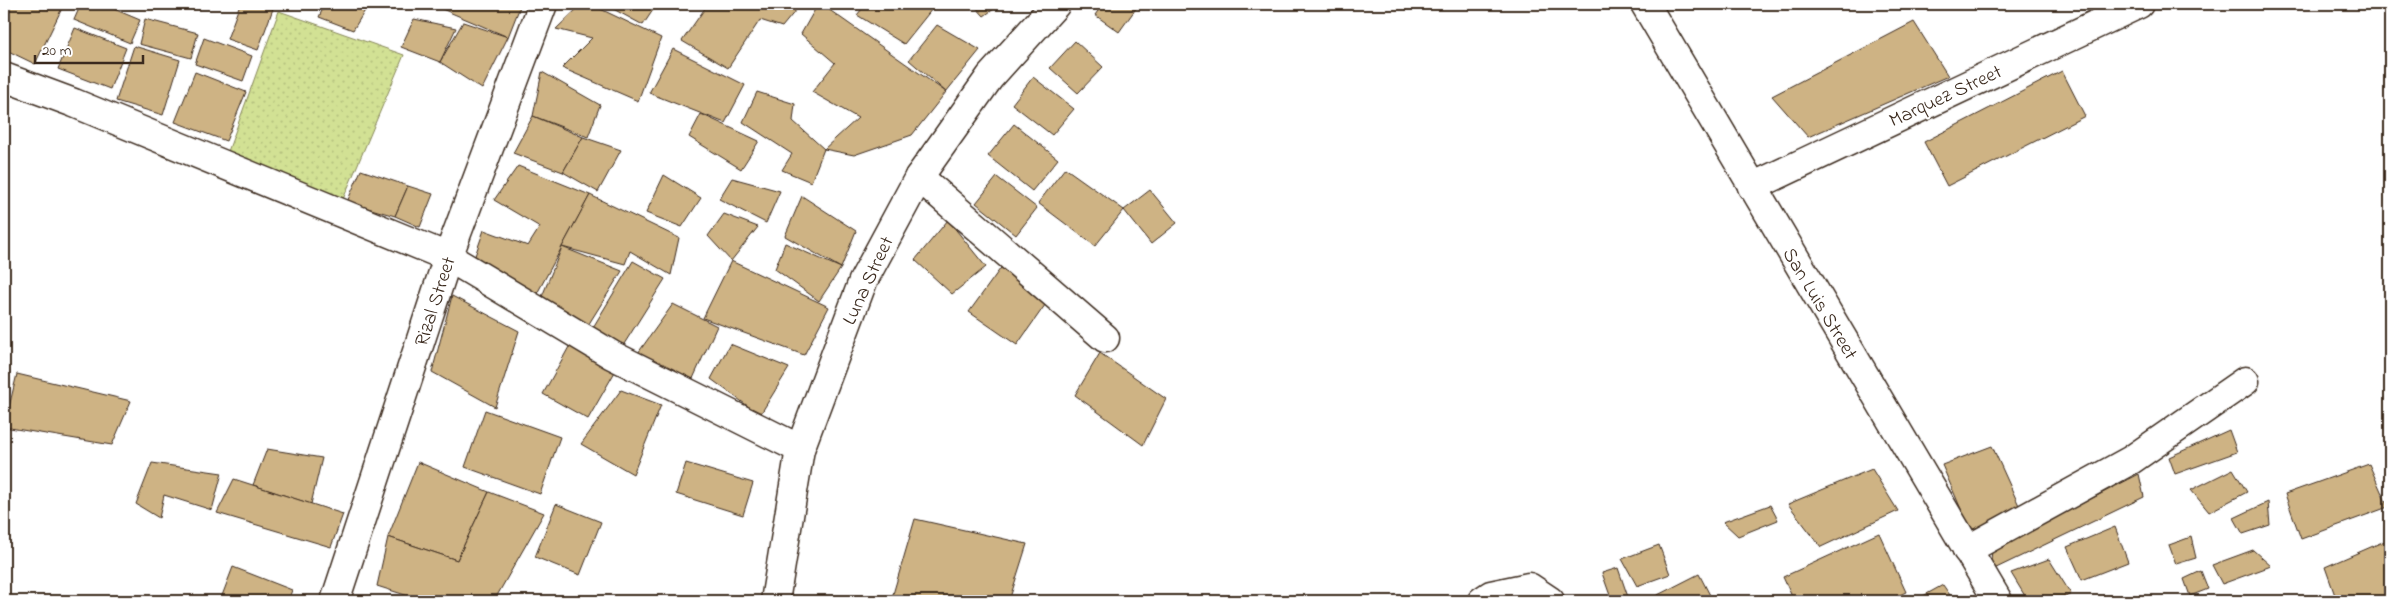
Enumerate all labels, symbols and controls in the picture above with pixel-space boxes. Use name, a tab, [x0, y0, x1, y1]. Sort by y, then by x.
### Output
scale bar	[35, 32, 142, 64]
text: 20 m	[42, 40, 72, 62]
street label: Marquez Street	[1885, 58, 2008, 136]
street label: Luna Street	[836, 232, 903, 330]
street label: San Luis Street	[1774, 243, 1864, 366]
street label: Rizal Street	[408, 253, 465, 350]

